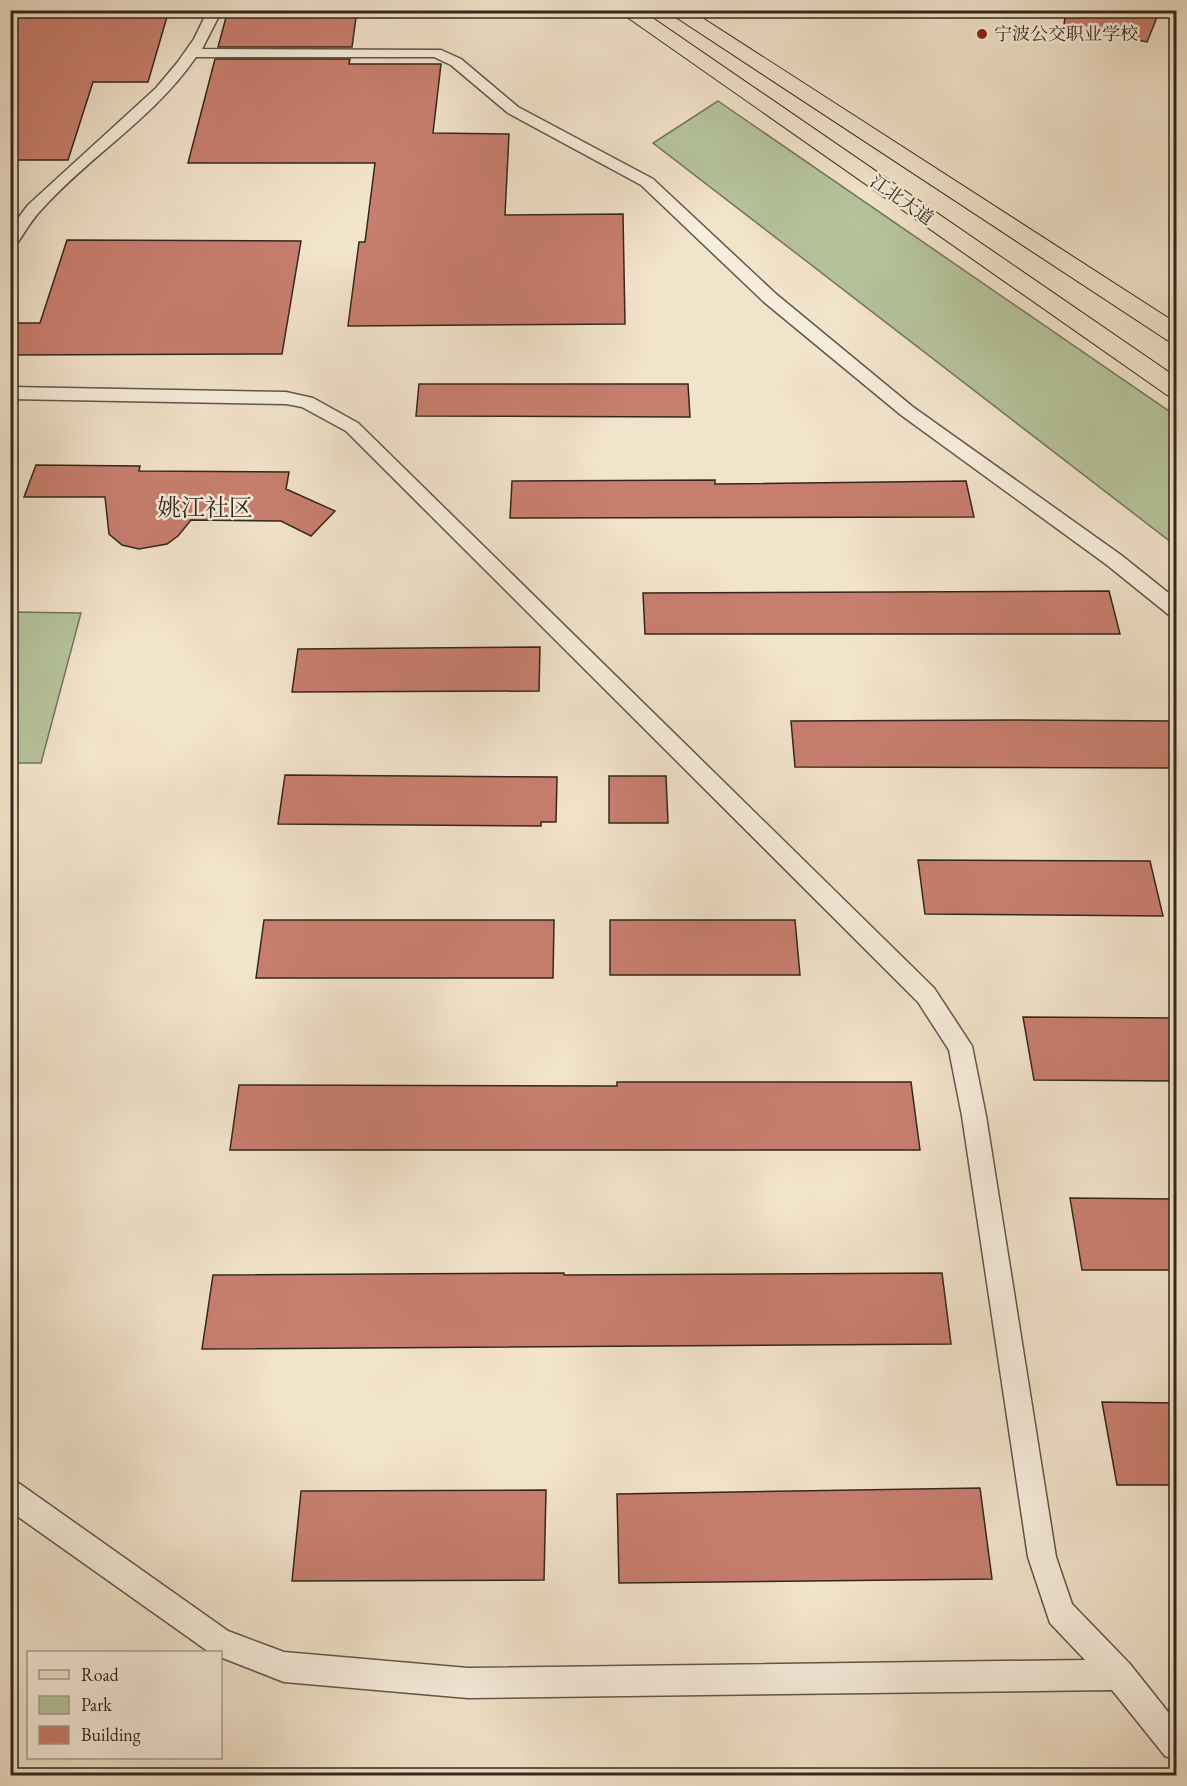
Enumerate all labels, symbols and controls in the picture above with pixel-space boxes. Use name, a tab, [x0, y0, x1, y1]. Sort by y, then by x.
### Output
place label: 宁波公交职业学校	[994, 22, 1138, 45]
marker: 宁波公交职业学校	[975, 27, 989, 41]
street label: 江北大道	[866, 170, 938, 230]
district label: 姚江社区	[157, 492, 253, 523]
legend	[27, 1651, 222, 1759]
text: Road	[81, 1663, 120, 1686]
text: Park	[81, 1693, 112, 1716]
text: Building	[81, 1723, 141, 1746]

